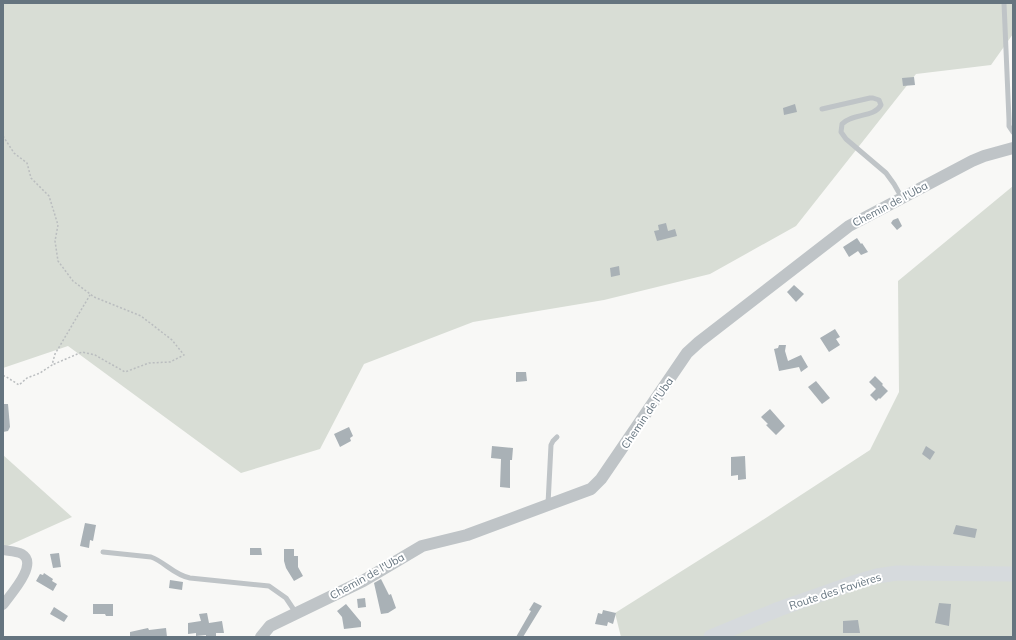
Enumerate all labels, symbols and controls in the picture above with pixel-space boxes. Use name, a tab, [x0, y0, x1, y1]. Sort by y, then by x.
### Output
street label: Chemin de l'Uba	[850, 178, 930, 230]
street label: Chemin de l'Uba	[618, 375, 676, 451]
street label: Chemin de l'Uba	[327, 550, 407, 602]
street label: Route des Favières	[787, 570, 883, 612]

